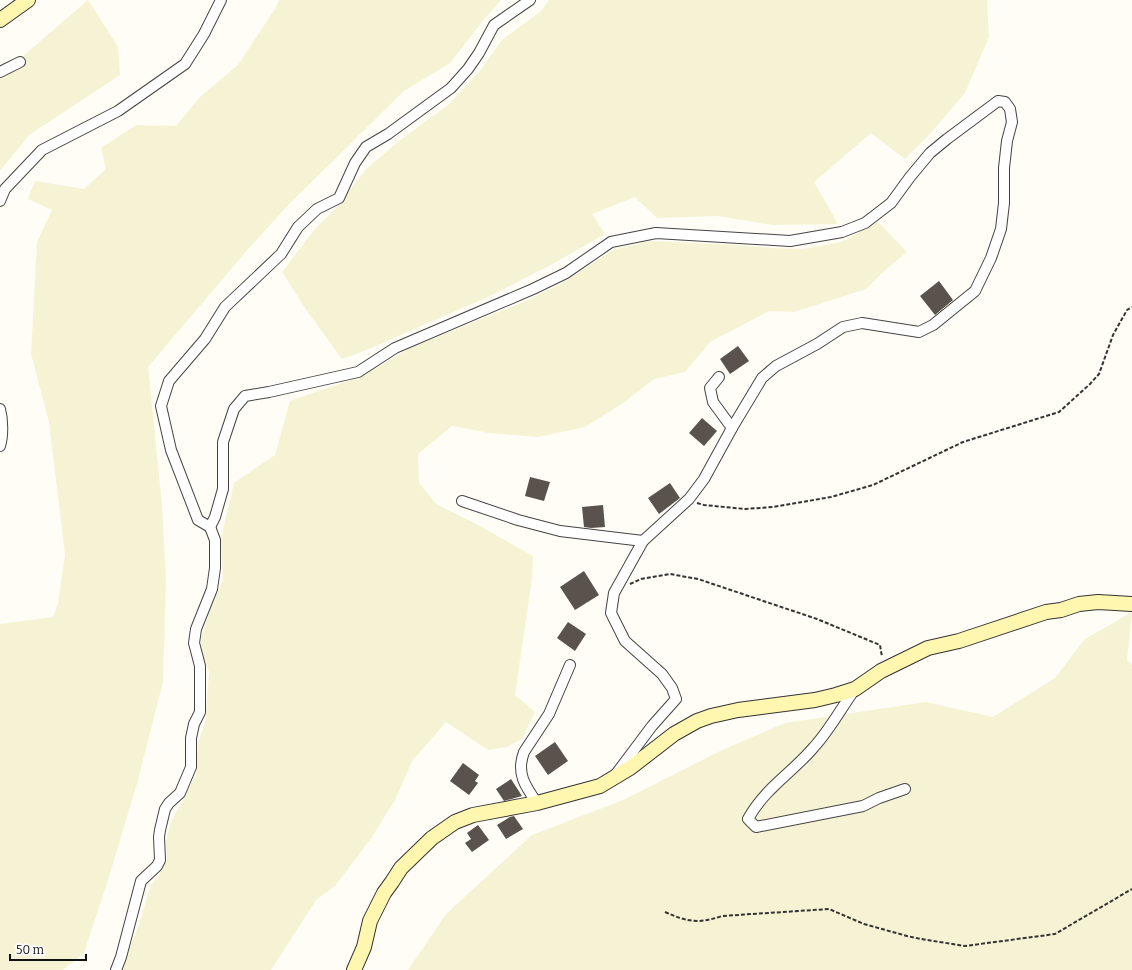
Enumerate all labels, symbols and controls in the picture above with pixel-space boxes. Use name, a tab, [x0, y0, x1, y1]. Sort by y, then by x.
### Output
scale bar	[10, 936, 86, 962]
text: 50 m	[16, 943, 45, 957]

